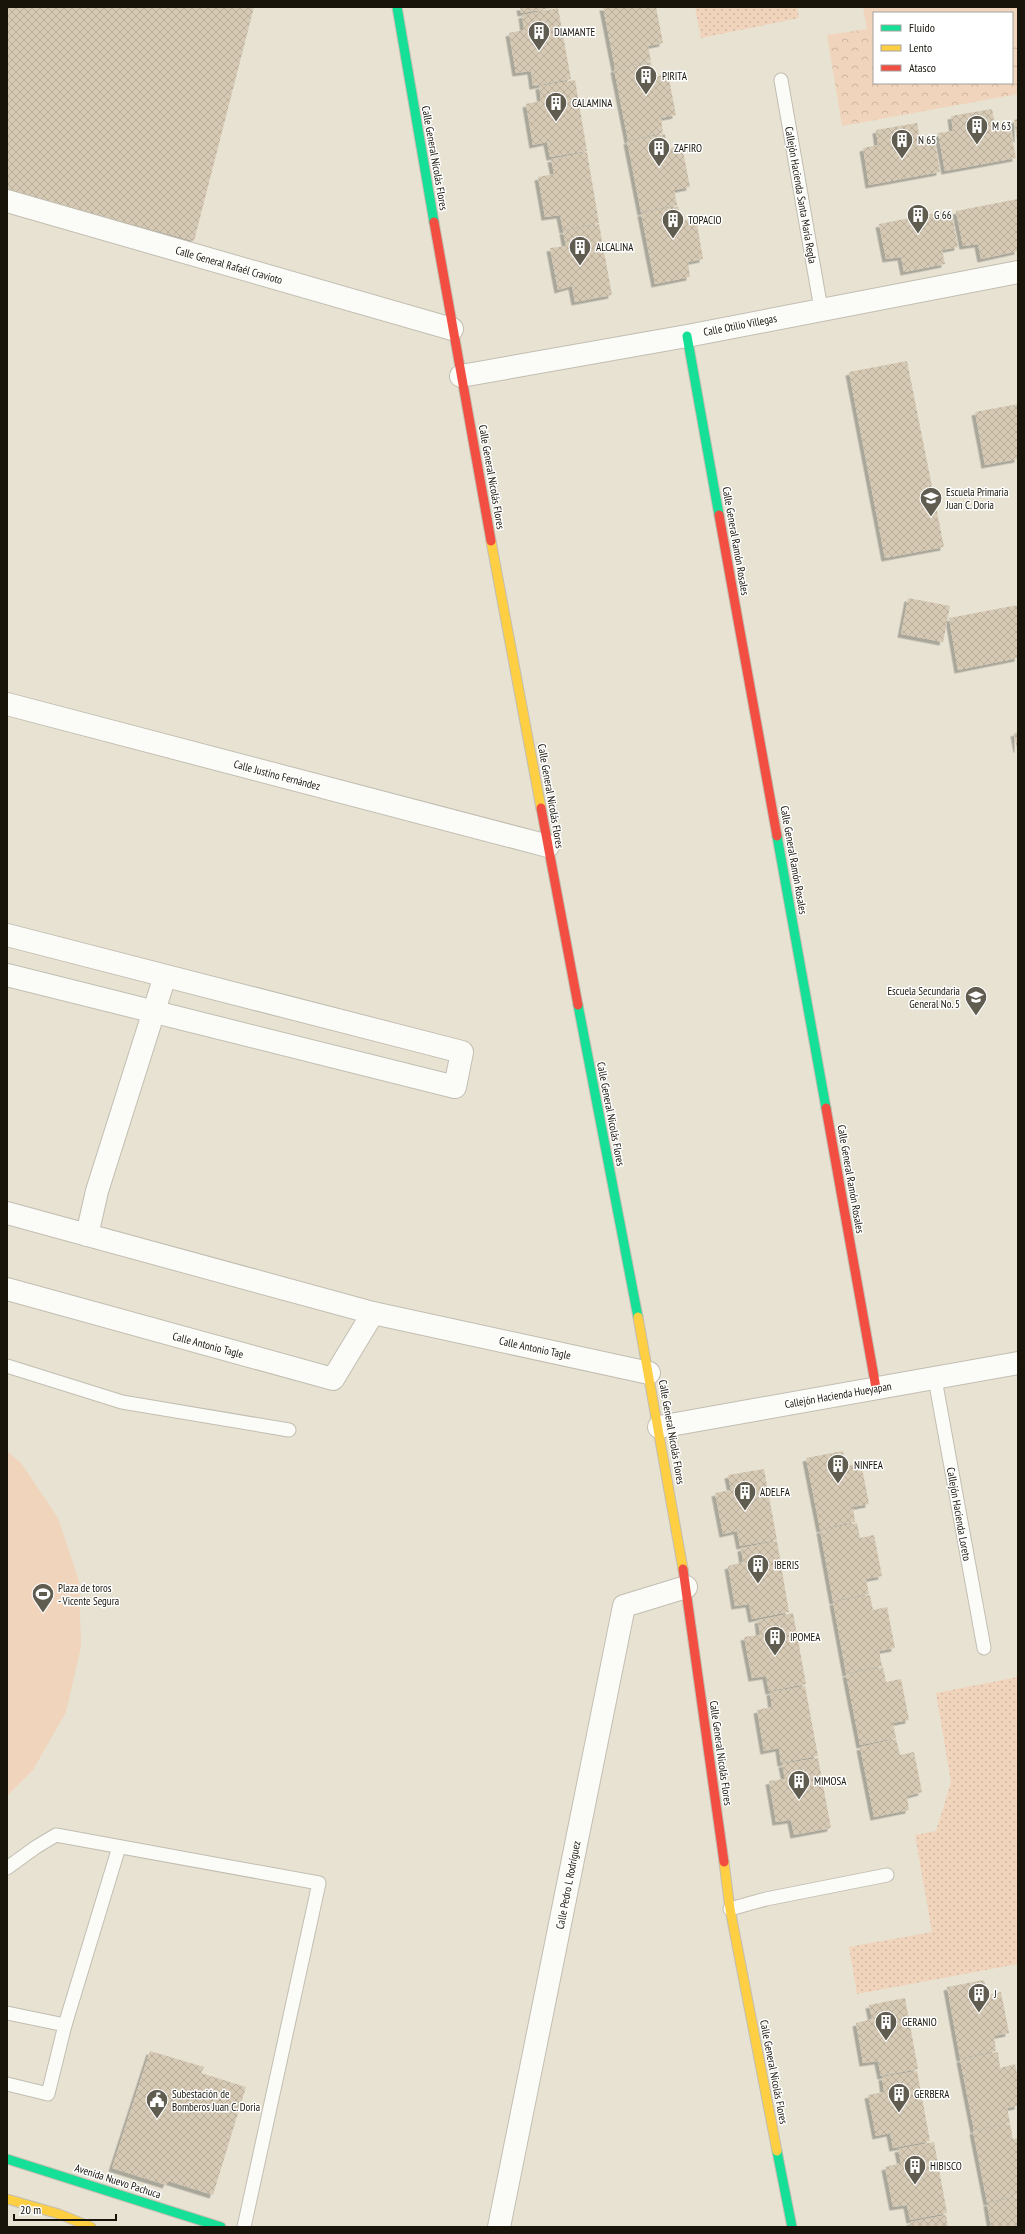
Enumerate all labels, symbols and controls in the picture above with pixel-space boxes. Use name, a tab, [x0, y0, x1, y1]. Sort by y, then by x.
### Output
legend	[873, 12, 1013, 84]
building icon: DIAMANTE	[526, 19, 552, 52]
text: Fluido	[909, 20, 935, 35]
place label: DIAMANTE	[554, 25, 596, 39]
text: Lento	[909, 40, 932, 55]
text: Atasco	[909, 60, 936, 75]
building icon: PIRITA	[633, 63, 659, 96]
place label: PIRITA	[662, 69, 688, 83]
building icon: CALAMINA	[543, 90, 569, 123]
place label: CALAMINA	[572, 96, 613, 110]
street label: Calle General Nicolás Flores	[419, 105, 451, 212]
building icon: M 63	[964, 113, 990, 146]
place label: M 63	[992, 119, 1011, 133]
street label: Callejón Hacienda Santa María Regla	[782, 125, 820, 265]
building icon: N 65	[889, 127, 915, 160]
place label: N 65	[918, 133, 936, 147]
building icon: ZAFIRO	[646, 135, 672, 168]
place label: ZAFIRO	[674, 141, 702, 155]
building icon: G 66	[905, 202, 931, 235]
building icon: TOPACIO	[660, 207, 686, 240]
place label: G 66	[934, 208, 952, 222]
place label: TOPACIO	[688, 213, 722, 227]
building icon: ALCALINA	[567, 234, 593, 267]
place label: ALCALINA	[596, 240, 634, 254]
street label: Calle General Rafaél Cravioto	[174, 243, 284, 287]
street label: Calle Otilio Villegas	[702, 311, 778, 339]
street label: Calle General Nicolás Flores	[476, 424, 508, 531]
school or university icon: Escuela Primaria Juan C. Doria	[918, 485, 944, 518]
place label: Escuela Primaria Juan C. Doria	[945, 485, 1008, 512]
street label: Calle General Ramón Rosales	[720, 486, 753, 597]
street label: Calle General Nicolás Flores	[535, 743, 567, 850]
street label: Calle Justino Fernández	[232, 757, 322, 793]
street label: Calle General Ramón Rosales	[778, 805, 811, 916]
place label: Escuela Secundaria General No. 5	[887, 984, 960, 1011]
school or university icon: Escuela Secundaria General No. 5	[963, 984, 989, 1017]
street label: Calle General Nicolás Flores	[594, 1061, 628, 1168]
street label: Calle General Ramón Rosales	[835, 1124, 868, 1235]
street label: Calle Antonio Tagle	[171, 1329, 245, 1361]
street label: Calle Antonio Tagle	[498, 1334, 573, 1363]
street label: Calle General Nicolás Flores	[656, 1379, 688, 1486]
street label: Callejón Hacienda Hueyapan	[783, 1379, 893, 1411]
building icon: NINFEA	[825, 1452, 851, 1485]
place label: NINFEA	[854, 1458, 884, 1472]
street label: Callejón Hacienda Loreto	[944, 1466, 974, 1562]
building icon: ADELFA	[732, 1479, 758, 1512]
place label: ADELFA	[760, 1485, 791, 1499]
building icon: IBERIS	[745, 1552, 771, 1585]
place label: IBERIS	[774, 1558, 799, 1572]
sports icon: Plaza de toros - Vicente Segura	[30, 1581, 56, 1614]
place label: Plaza de toros - Vicente Segura	[58, 1581, 119, 1608]
building icon: IPOMEA	[762, 1624, 788, 1657]
place label: IPOMEA	[790, 1630, 821, 1644]
street label: Calle General Nicolás Flores	[707, 1700, 735, 1807]
building icon: MIMOSA	[786, 1768, 812, 1801]
place label: MIMOSA	[814, 1774, 847, 1788]
street label: Calle Pedro L Rodríguez	[553, 1840, 583, 1930]
building icon: J	[966, 1981, 992, 2014]
place label: J	[993, 1987, 997, 2001]
building icon: GERANIO	[873, 2009, 899, 2042]
place label: GERANIO	[902, 2015, 937, 2029]
street label: Calle General Nicolás Flores	[757, 2019, 791, 2126]
building icon: GERBERA	[886, 2081, 912, 2114]
public building icon: Subestación de Bomberos Juan C. Doria	[144, 2087, 170, 2120]
place label: Subestación de Bomberos Juan C. Doria	[172, 2087, 260, 2114]
place label: GERBERA	[914, 2087, 950, 2101]
building icon: HIBISCO	[902, 2153, 928, 2186]
place label: HIBISCO	[930, 2159, 962, 2173]
street label: Avenida Nuevo Pachuca	[73, 2160, 163, 2202]
scale bar	[14, 2196, 116, 2222]
text: 20 m	[20, 2202, 41, 2217]

